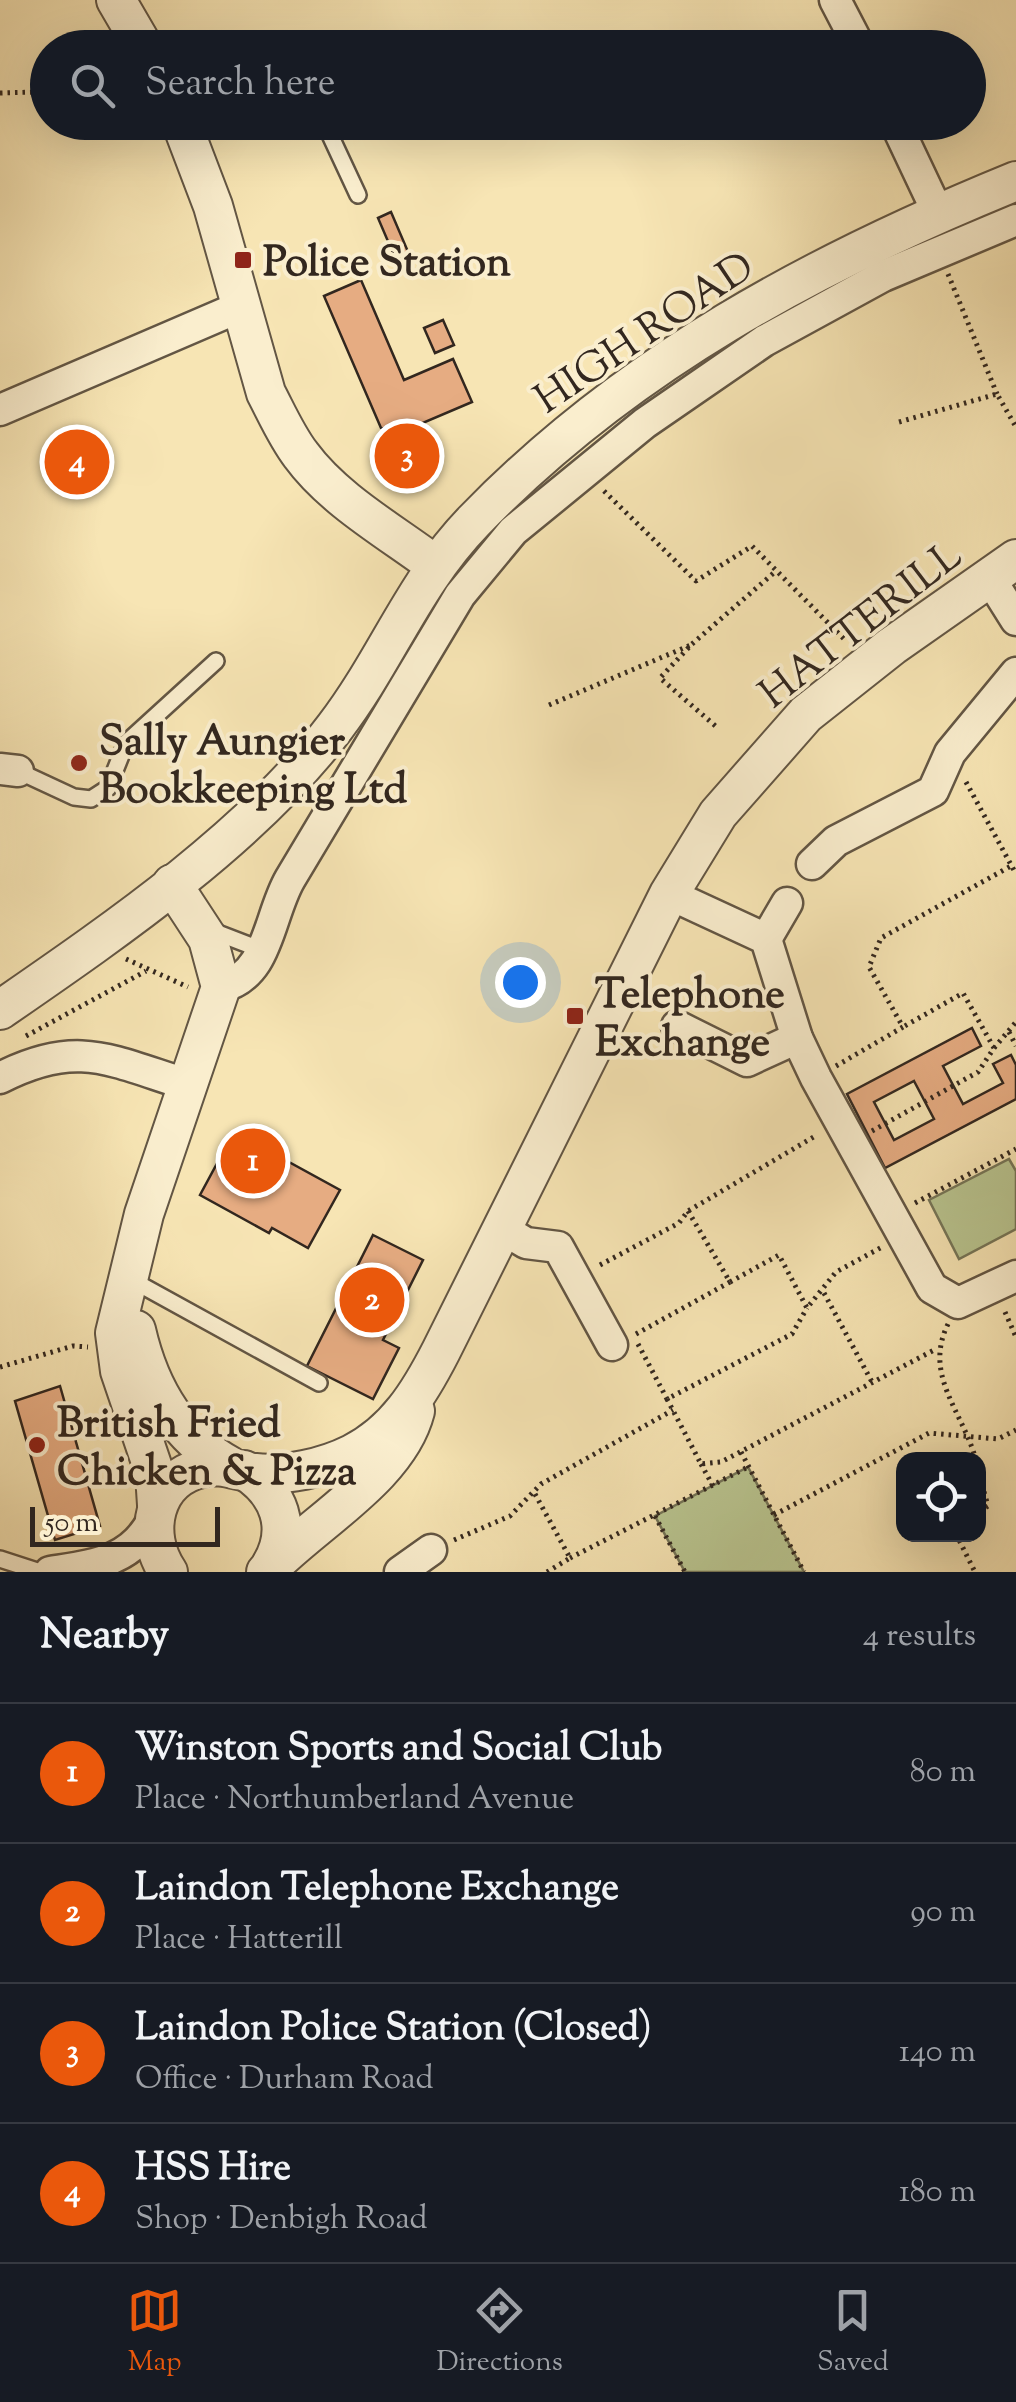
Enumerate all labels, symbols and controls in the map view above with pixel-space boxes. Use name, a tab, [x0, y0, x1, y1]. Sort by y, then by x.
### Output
search box	[30, 30, 986, 140]
icon: search	[65, 58, 120, 113]
text: Search here	[145, 58, 336, 112]
place label: Police Station	[263, 235, 511, 295]
street label: HIGH ROAD	[524, 239, 768, 431]
marker: Police Station	[232, 249, 254, 271]
pin: 3	[374, 418, 440, 494]
pin: 4	[44, 424, 110, 500]
street label: HATTERILL	[748, 529, 976, 725]
place label: Sally Aungier Bookkeeping Ltd	[99, 714, 407, 822]
marker: Sally Aungier Bookkeeping Ltd	[68, 752, 90, 774]
your location	[495, 957, 546, 1008]
place label: Telephone Exchange	[595, 967, 785, 1075]
marker: Telephone Exchange	[564, 1005, 586, 1027]
pin: 1	[220, 1124, 286, 1198]
pin: 2	[340, 1262, 404, 1338]
place label: British Fried Chicken & Pizza	[57, 1396, 357, 1504]
marker: British Fried Chicken & Pizza	[26, 1434, 48, 1456]
map controls	[896, 1452, 986, 1542]
button: locate	[896, 1452, 986, 1542]
scale bar	[30, 1502, 220, 1546]
text: 50 m	[45, 1504, 99, 1544]
text: Nearby	[40, 1607, 169, 1667]
text: 4 results	[863, 1614, 976, 1660]
text: Winston Sports and Social Club	[135, 1723, 662, 1777]
text: 1	[67, 1750, 78, 1796]
text: 80 m	[910, 1750, 976, 1796]
text: Place · Northumberland Avenue	[135, 1777, 574, 1823]
text: Laindon Telephone Exchange	[135, 1863, 619, 1917]
text: 2	[65, 1890, 80, 1936]
text: 90 m	[910, 1890, 976, 1936]
text: Place · Hatterill	[135, 1917, 343, 1963]
text: Laindon Police Station (Closed)	[135, 2003, 651, 2057]
text: 3	[66, 2030, 79, 2076]
text: 140 m	[899, 2030, 976, 2076]
text: Office · Durham Road	[135, 2057, 433, 2103]
text: HSS Hire	[135, 2143, 291, 2197]
text: 4	[64, 2170, 81, 2216]
text: 180 m	[899, 2170, 976, 2216]
text: Shop · Denbigh Road	[135, 2197, 428, 2243]
tab: Map	[127, 2283, 182, 2383]
tab: Directions	[436, 2283, 563, 2383]
tab: Saved	[817, 2283, 889, 2383]

